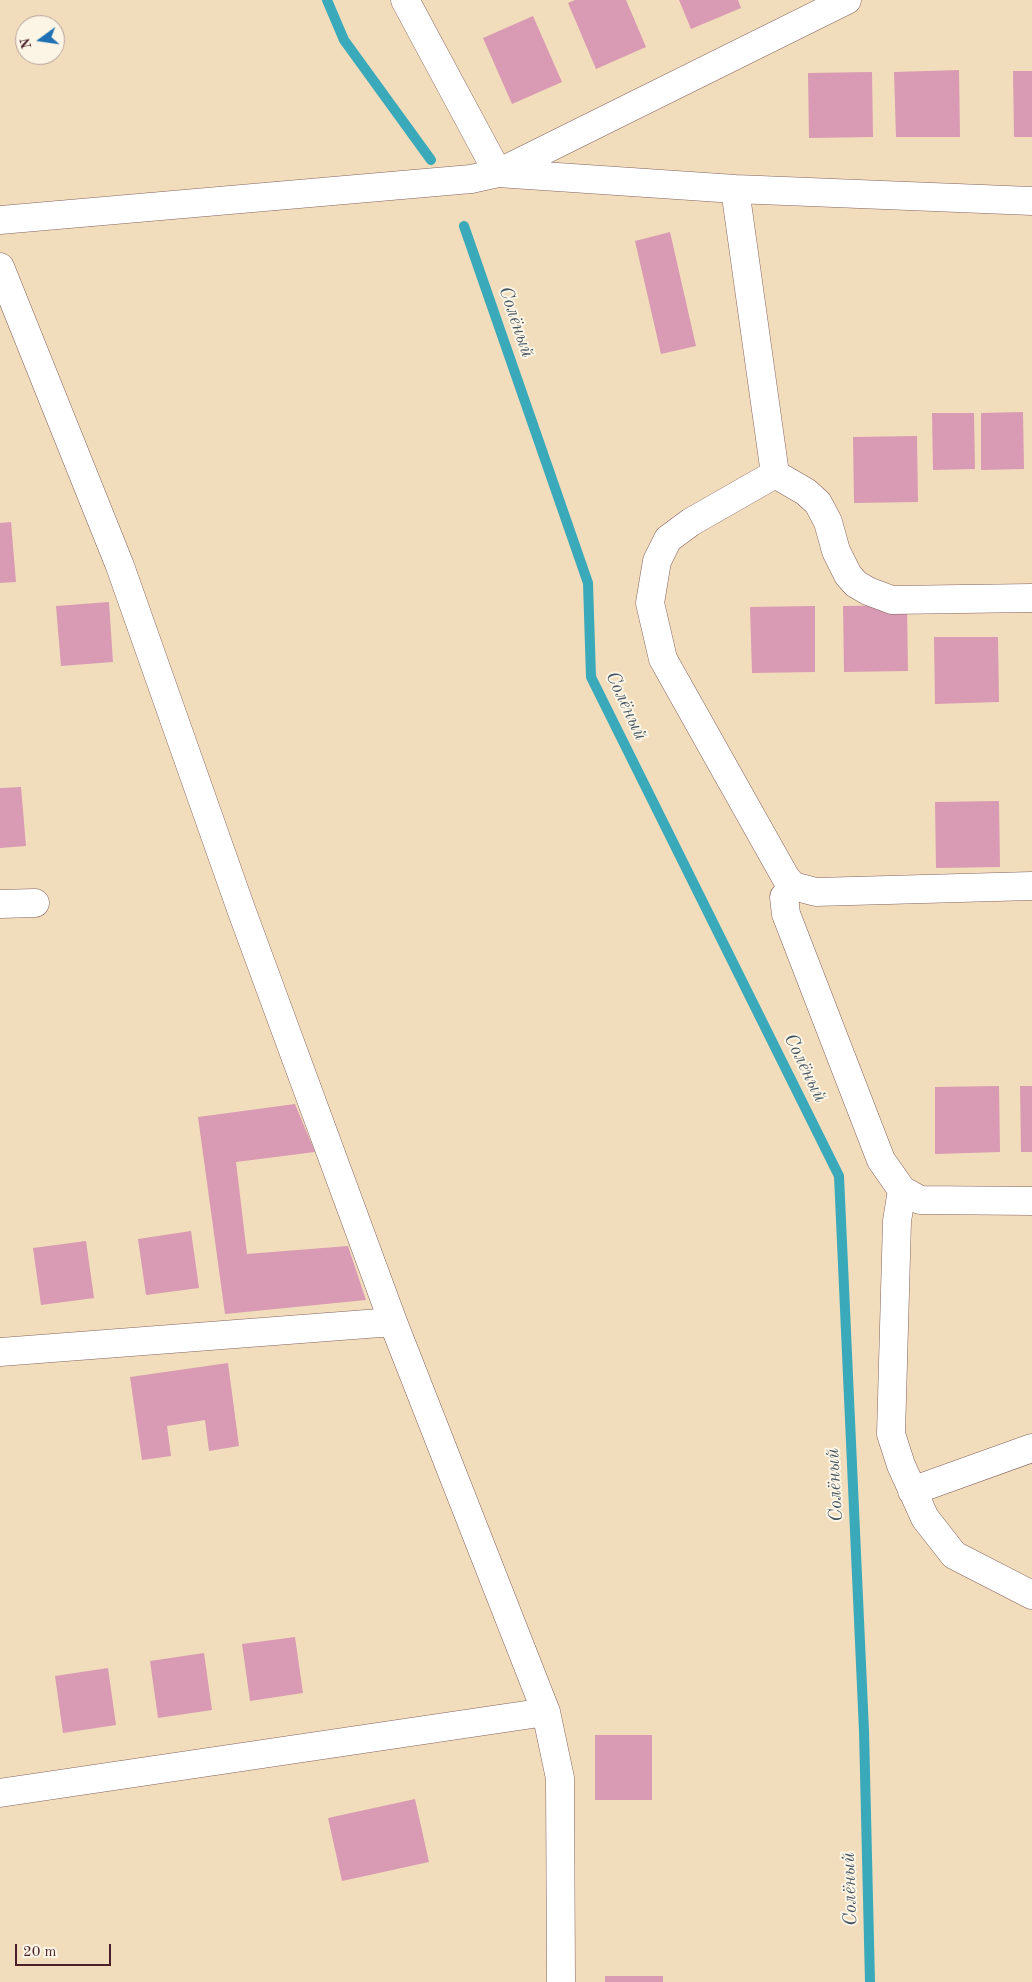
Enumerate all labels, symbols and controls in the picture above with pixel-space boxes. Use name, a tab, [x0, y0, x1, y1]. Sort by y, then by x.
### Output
north arrow	[15, 15, 65, 65]
text: N	[18, 37, 35, 50]
water label: Солёный	[493, 283, 539, 361]
water label: Солёный	[600, 668, 652, 744]
water label: Солёный	[779, 1030, 831, 1106]
water label: Солёный	[822, 1448, 848, 1522]
water label: Солёный	[837, 1852, 863, 1926]
scale bar	[18, 1934, 114, 1966]
text: 20 m	[23, 1945, 57, 1960]

